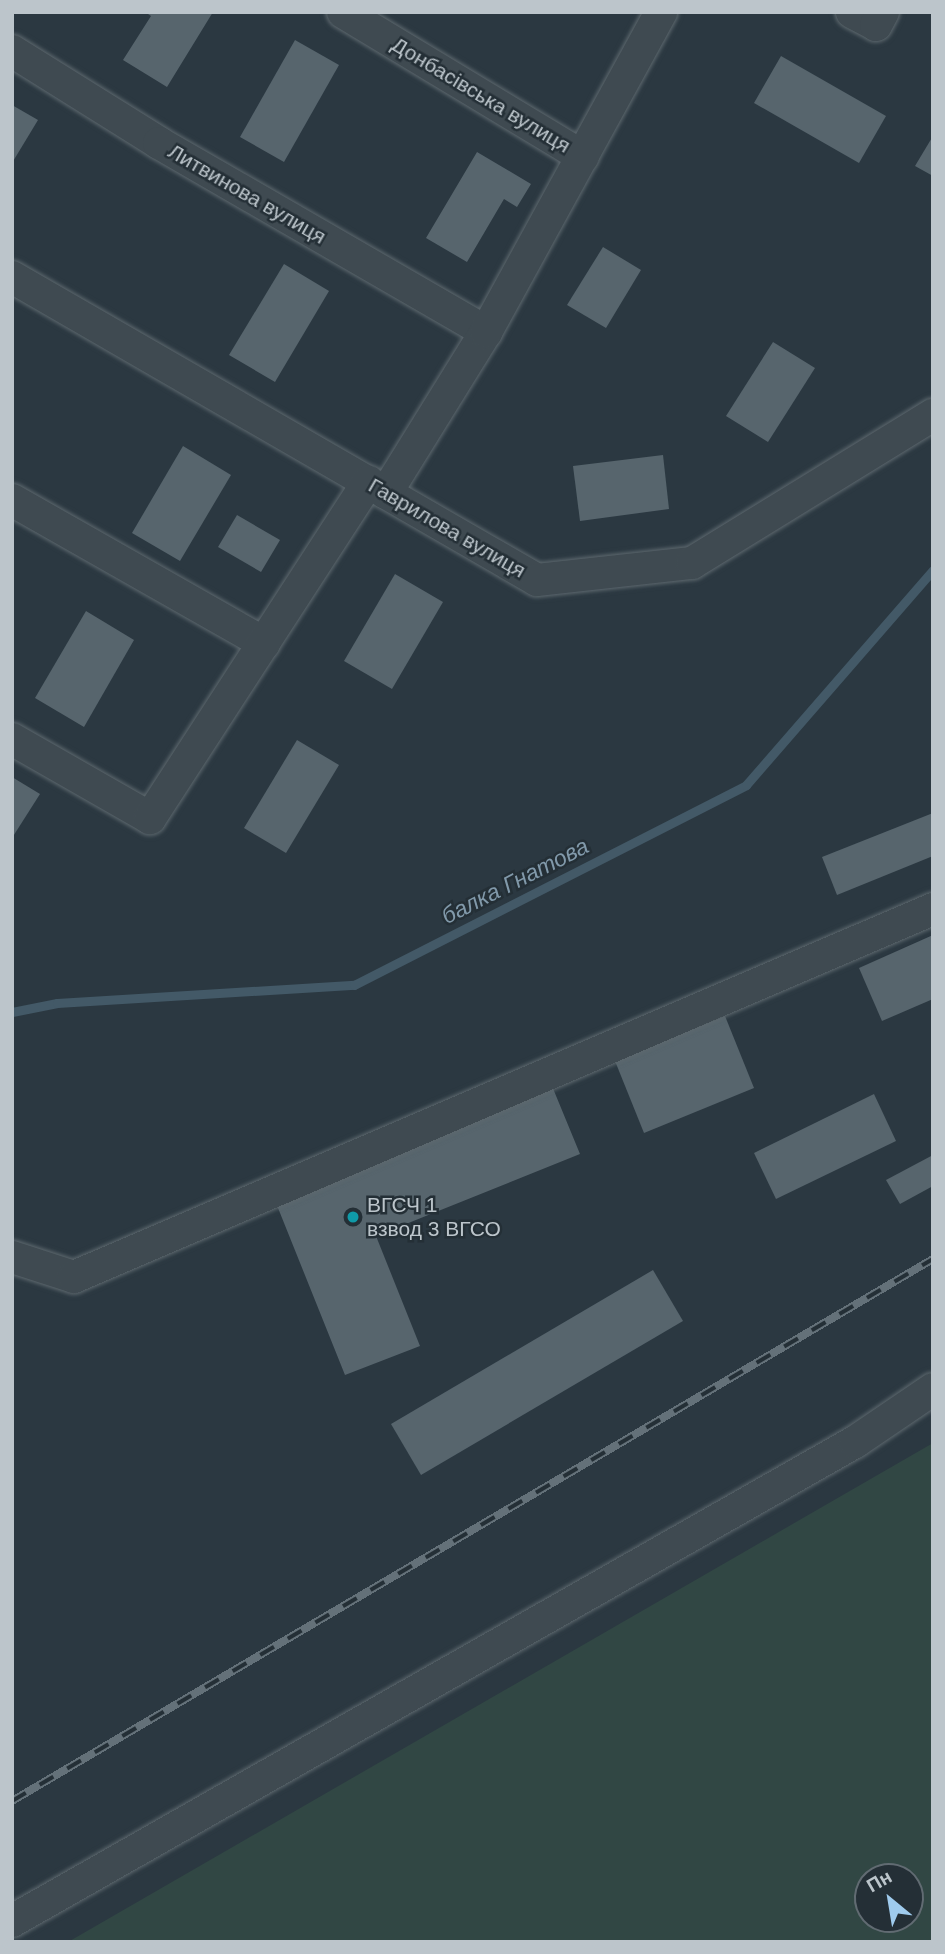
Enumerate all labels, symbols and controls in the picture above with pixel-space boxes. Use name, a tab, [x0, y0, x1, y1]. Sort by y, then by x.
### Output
street label: Донбасівська вулиця	[387, 32, 575, 158]
street label: Литвинова вулиця	[164, 139, 330, 249]
street label: Гаврилова вулиця	[364, 473, 530, 583]
water label: балка Гнатова	[437, 832, 593, 930]
place label: ВГСЧ 1 взвод 3 ВГСО	[367, 1192, 501, 1242]
marker: ВГСЧ 1 взвод 3 ВГСО	[345, 1209, 361, 1225]
north arrow	[854, 1863, 924, 1933]
text: Пн	[863, 1866, 895, 1896]

